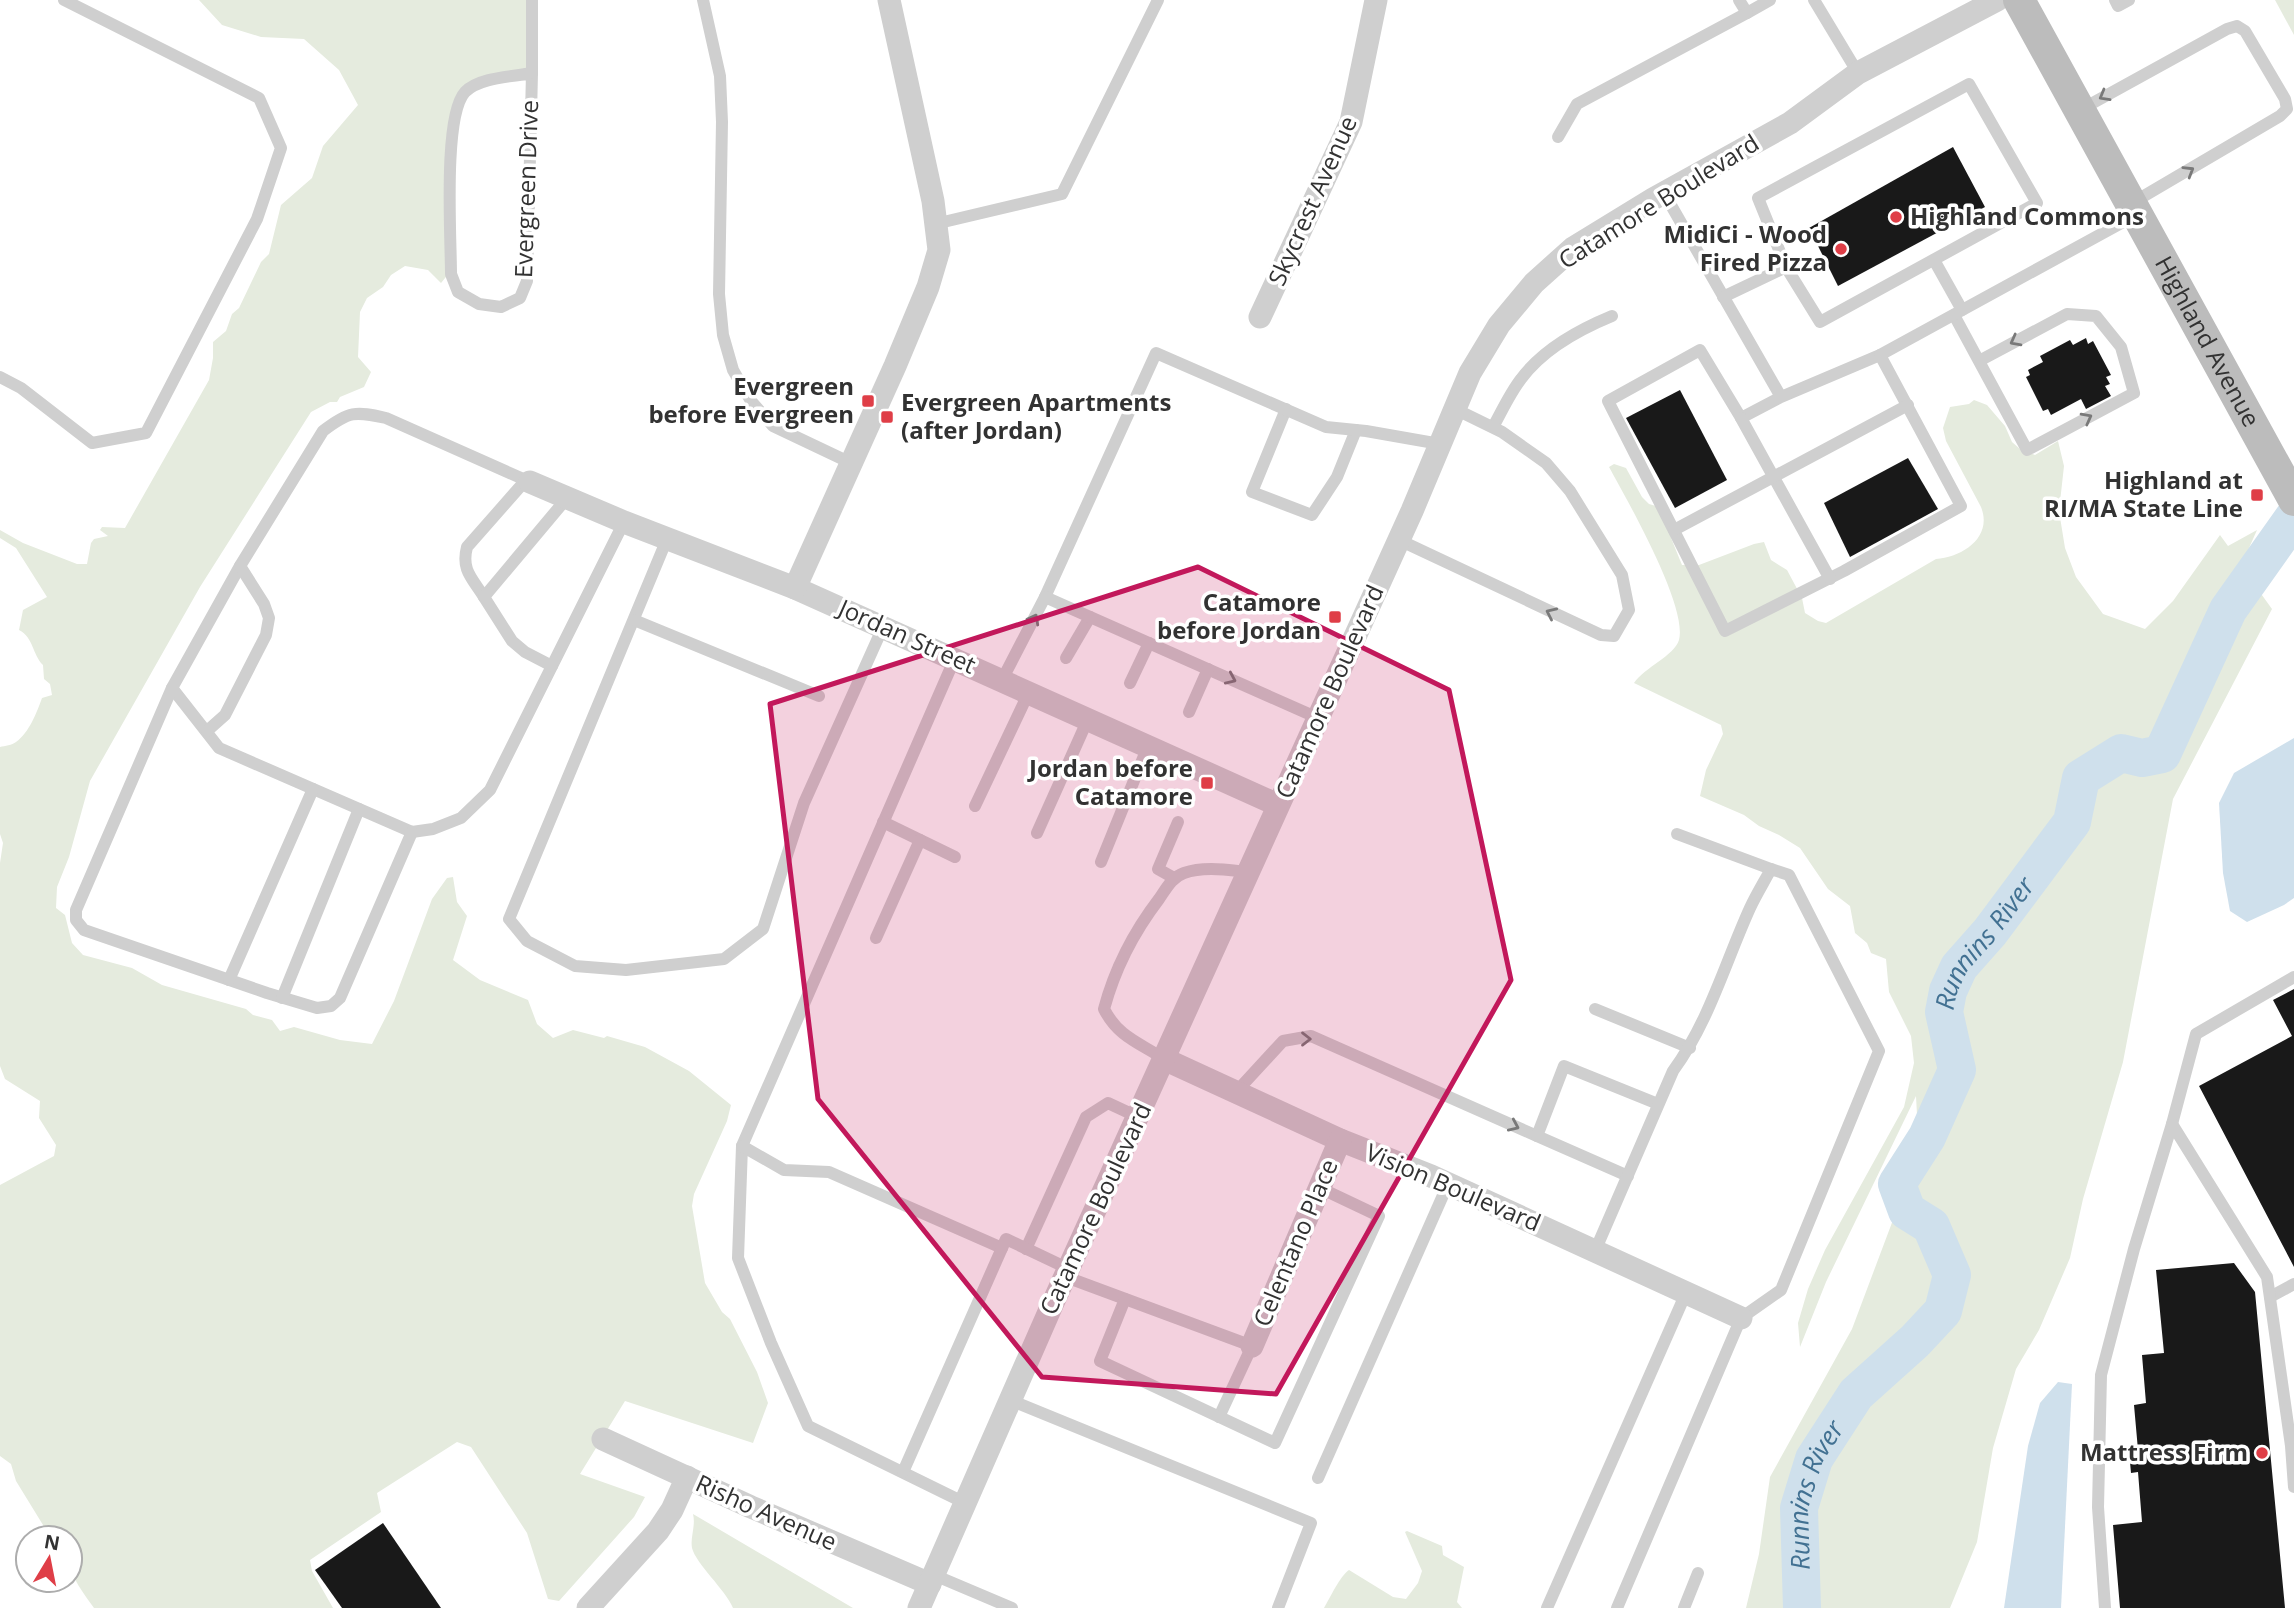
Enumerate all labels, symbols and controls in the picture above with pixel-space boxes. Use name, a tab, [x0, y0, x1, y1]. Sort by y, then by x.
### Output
one-way arrow	[2098, 87, 2111, 100]
street label: Evergreen Drive	[506, 99, 545, 279]
street label: Skycrest Avenue	[1259, 110, 1364, 290]
street label: Catamore Boulevard	[1552, 126, 1765, 276]
one-way arrow	[2182, 166, 2195, 179]
place label: Highland Commons	[1910, 199, 2144, 232]
marker: Highland Commons	[1888, 209, 1904, 225]
place label: MidiCi - Wood Fired Pizza	[1664, 217, 1827, 278]
marker: MidiCi - Wood Fired Pizza	[1833, 241, 1849, 257]
street label: Highland Avenue	[2148, 250, 2269, 432]
one-way arrow	[2010, 333, 2022, 346]
place label: Evergreen before Evergreen	[648, 369, 854, 430]
place label: Evergreen Apartments (after Jordan)	[901, 385, 1171, 446]
marker: Evergreen before Evergreen	[860, 393, 876, 409]
marker: Evergreen Apartments (after Jordan)	[879, 409, 895, 425]
one-way arrow	[2080, 412, 2093, 426]
place label: Highland at RI/MA State Line	[2044, 463, 2243, 524]
marker: Highland at RI/MA State Line	[2249, 487, 2265, 503]
street label: Catamore Boulevard	[1267, 579, 1391, 803]
place label: Catamore before Jordan	[1157, 585, 1321, 646]
street label: Jordan Street	[832, 590, 981, 681]
one-way arrow	[1546, 607, 1558, 621]
marker: Catamore before Jordan	[1327, 609, 1343, 625]
one-way arrow	[1026, 614, 1039, 627]
one-way arrow	[1224, 671, 1236, 685]
place label: Jordan before Catamore	[1027, 751, 1193, 812]
marker: Jordan before Catamore	[1199, 775, 1215, 791]
water label: Runnins River	[1926, 868, 2043, 1012]
one-way arrow	[1301, 1031, 1311, 1047]
street label: Catamore Boulevard	[1031, 1097, 1158, 1320]
one-way arrow	[1507, 1118, 1519, 1132]
street label: Vision Boulevard	[1361, 1135, 1546, 1238]
street label: Celentano Place	[1244, 1154, 1345, 1331]
water label: Runnins River	[1780, 1411, 1852, 1571]
place label: Mattress Firm	[2080, 1435, 2248, 1468]
marker: Mattress Firm	[2254, 1445, 2270, 1461]
street label: Risho Avenue	[691, 1466, 842, 1557]
north arrow	[14, 1524, 84, 1594]
text: N	[42, 1528, 62, 1556]

